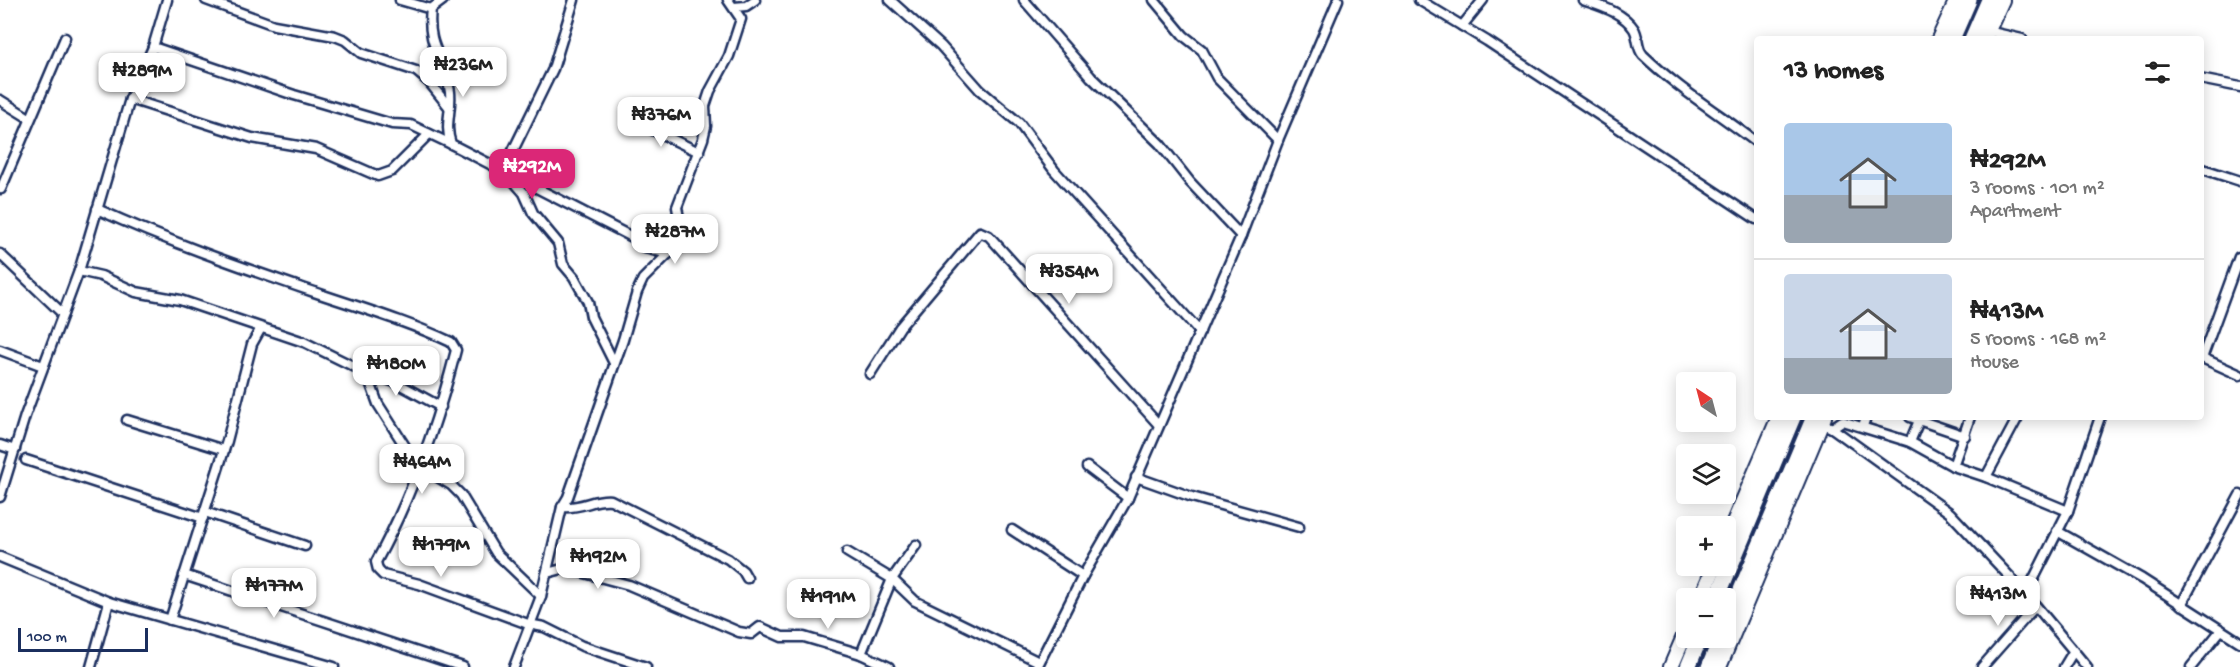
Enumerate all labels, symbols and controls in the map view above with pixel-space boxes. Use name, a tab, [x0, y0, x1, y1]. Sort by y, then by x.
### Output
pin: ₦236M	[421, 47, 505, 98]
pin: ₦289M	[100, 53, 184, 104]
text: ₦236M	[434, 55, 492, 78]
icon: filters	[2141, 56, 2174, 89]
text: 13 homes	[1784, 57, 1883, 88]
text: ₦289M	[112, 61, 172, 84]
pin: ₦376M	[619, 97, 703, 148]
text: ₦376M	[631, 105, 691, 128]
icon: home	[1832, 147, 1904, 219]
text: ₦292M	[1970, 147, 2045, 178]
pin: ₦292M	[490, 149, 574, 200]
text: ₦292M	[503, 157, 561, 180]
text: 3 rooms · 101 m²	[1970, 178, 2105, 201]
text: Apartment	[1970, 201, 2060, 224]
pin: ₦287M	[633, 214, 717, 265]
text: ₦287M	[645, 222, 705, 245]
pin: ₦354M	[1027, 254, 1111, 305]
text: ₦354M	[1040, 262, 1098, 285]
icon: home	[1832, 298, 1904, 370]
text: ₦413M	[1970, 298, 2043, 329]
text: 5 rooms · 168 m²	[1970, 329, 2106, 352]
pin: ₦180M	[354, 346, 438, 397]
text: House	[1970, 352, 2019, 375]
text: ₦180M	[367, 354, 425, 377]
north arrow	[1676, 372, 1736, 432]
map controls	[1676, 372, 1736, 648]
pin: ₦464M	[380, 444, 464, 495]
button: layers	[1676, 444, 1736, 504]
text: ₦464M	[393, 452, 451, 475]
button: +	[1676, 516, 1736, 576]
pin: ₦179M	[399, 527, 483, 578]
text: ₦179M	[413, 535, 469, 558]
pin: ₦192M	[556, 539, 640, 590]
text: ₦192M	[570, 547, 626, 570]
pin: ₦177M	[232, 568, 316, 619]
text: ₦177M	[245, 576, 303, 599]
pin: ₦413M	[1956, 576, 2040, 627]
pin: ₦191M	[786, 579, 870, 630]
text: ₦413M	[1970, 584, 2026, 607]
text: ₦191M	[801, 587, 855, 610]
button: −	[1676, 588, 1736, 648]
scale bar	[18, 625, 148, 652]
text: 100 m	[27, 629, 67, 648]

